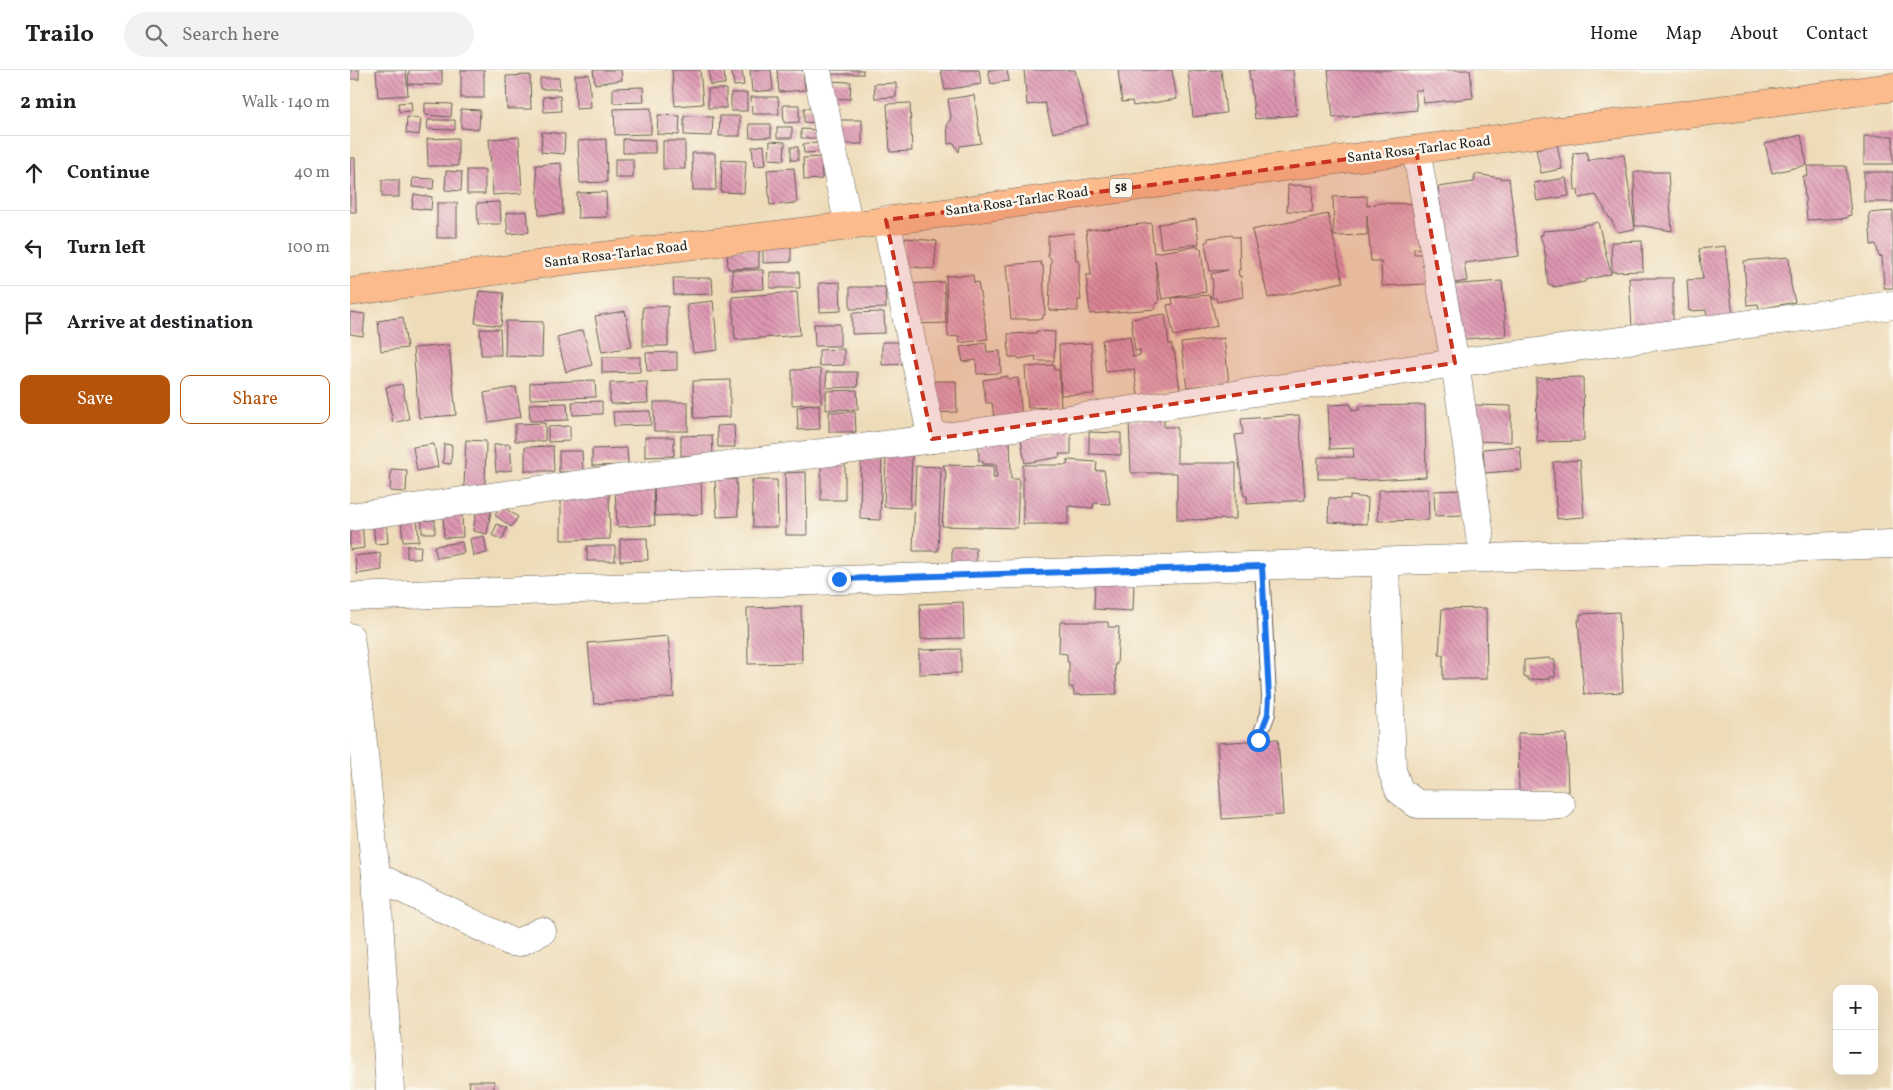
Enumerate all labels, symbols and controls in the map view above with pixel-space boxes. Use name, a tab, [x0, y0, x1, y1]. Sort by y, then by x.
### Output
search box	[124, 12, 474, 57]
text: Trailo	[25, 18, 94, 52]
icon: search	[142, 21, 170, 49]
text: Search here	[182, 22, 279, 48]
text: Home	[1590, 22, 1638, 47]
text: Map	[1666, 22, 1702, 47]
text: About	[1730, 22, 1778, 47]
text: Contact	[1806, 22, 1868, 47]
text: 2 min	[20, 88, 77, 117]
text: Walk · 140 m	[242, 92, 330, 114]
street label: Santa Rosa-Tarlac Road	[1346, 132, 1492, 168]
icon: ahead	[20, 159, 48, 187]
text: Continue	[67, 160, 150, 186]
text: 40 m	[294, 162, 330, 184]
road number: 58	[1110, 179, 1132, 198]
street label: Santa Rosa-Tarlac Road	[944, 183, 1090, 221]
icon: left	[20, 234, 48, 262]
text: Turn left	[67, 235, 146, 261]
text: 100 m	[287, 237, 330, 259]
street label: Santa Rosa-Tarlac Road	[543, 237, 689, 273]
icon: arrive	[20, 309, 48, 337]
text: Arrive at destination	[67, 310, 253, 336]
button: Save	[20, 375, 170, 424]
button: Share	[180, 375, 330, 424]
route end	[828, 568, 851, 591]
route start	[1247, 729, 1270, 752]
map controls	[1833, 985, 1878, 1075]
button: +	[1833, 985, 1878, 1030]
button: −	[1833, 1030, 1878, 1075]

